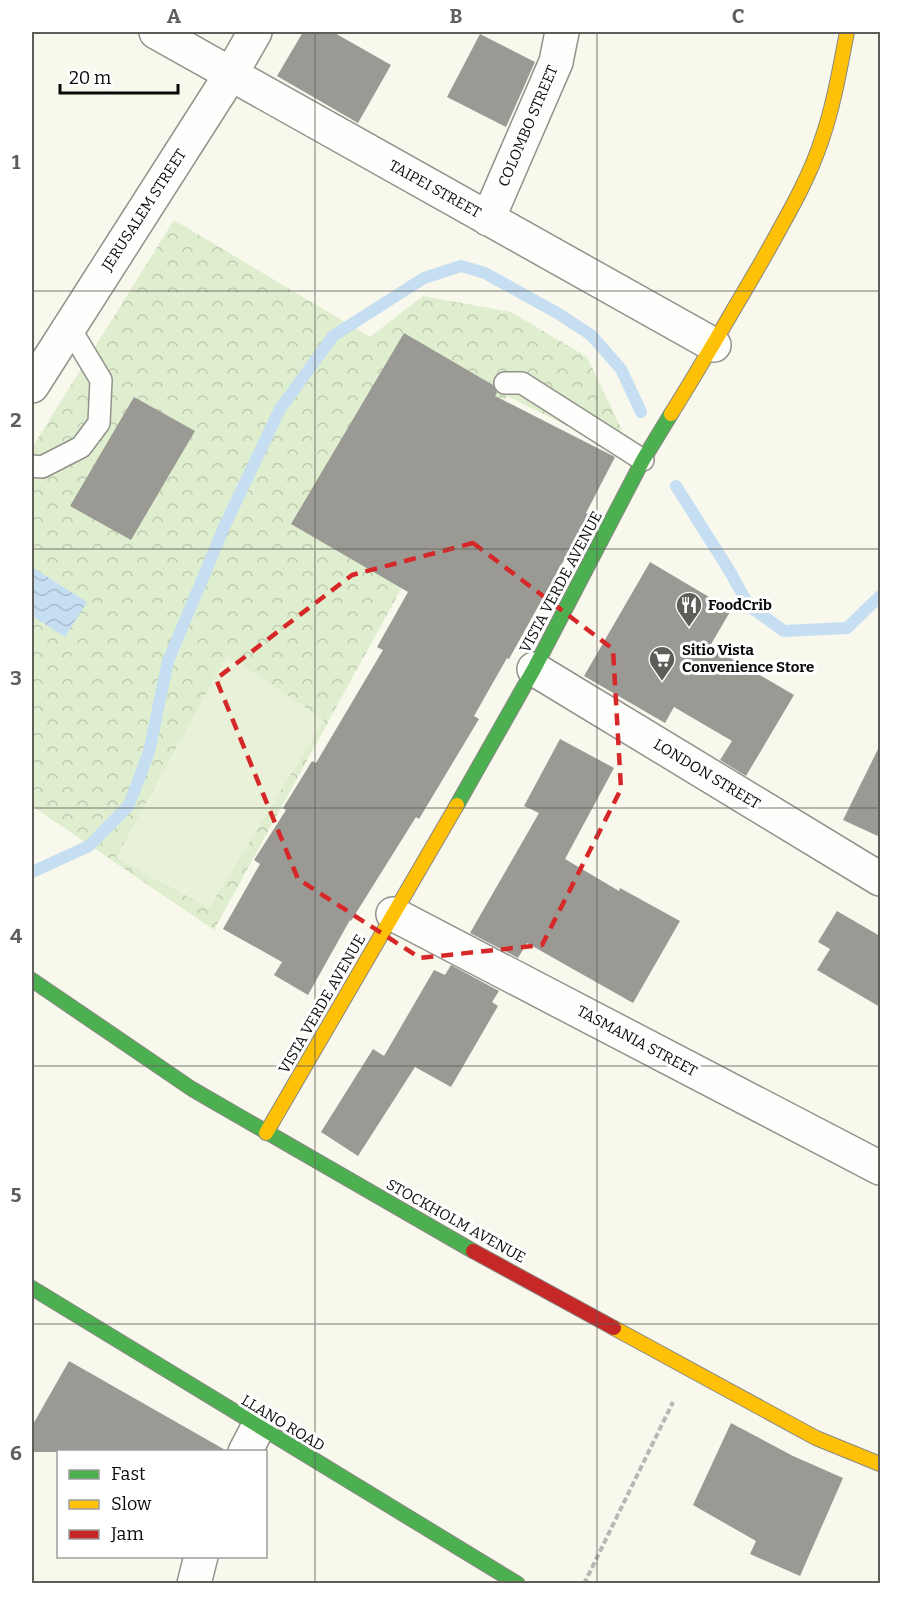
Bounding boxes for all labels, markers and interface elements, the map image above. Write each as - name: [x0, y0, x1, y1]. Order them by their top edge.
- text: A: [167, 4, 182, 28]
- text: B: [450, 4, 463, 28]
- text: C: [732, 4, 744, 28]
- scale bar: [60, 57, 178, 95]
- street label: COLOMBO STREET: [494, 63, 562, 189]
- text: 20 m: [69, 67, 111, 89]
- street label: JERUSALEM STREET: [97, 146, 190, 275]
- text: 1: [12, 150, 21, 174]
- street label: TAIPEI STREET: [386, 156, 485, 222]
- text: 2: [10, 408, 22, 432]
- street label: VISTA VERDE AVENUE: [516, 508, 606, 656]
- restaurant icon: FoodCrib: [674, 590, 704, 628]
- place label: FoodCrib: [708, 596, 772, 614]
- place label: Sitio Vista Convenience Store: [682, 641, 814, 676]
- supermarket icon: Sitio Vista Convenience Store: [647, 644, 677, 682]
- text: 3: [10, 666, 22, 690]
- street label: LONDON STREET: [650, 735, 764, 813]
- text: 4: [10, 924, 22, 948]
- street label: VISTA VERDE AVENUE: [275, 931, 369, 1077]
- street label: TASMANIA STREET: [574, 1002, 700, 1080]
- street label: STOCKHOLM AVENUE: [383, 1175, 529, 1267]
- text: 5: [11, 1183, 22, 1207]
- street label: LLANO ROAD: [238, 1391, 328, 1455]
- text: 6: [10, 1441, 22, 1465]
- legend: [57, 1450, 267, 1558]
- text: Fast: [111, 1463, 146, 1485]
- text: Slow: [111, 1493, 152, 1515]
- text: Jam: [110, 1523, 144, 1545]

